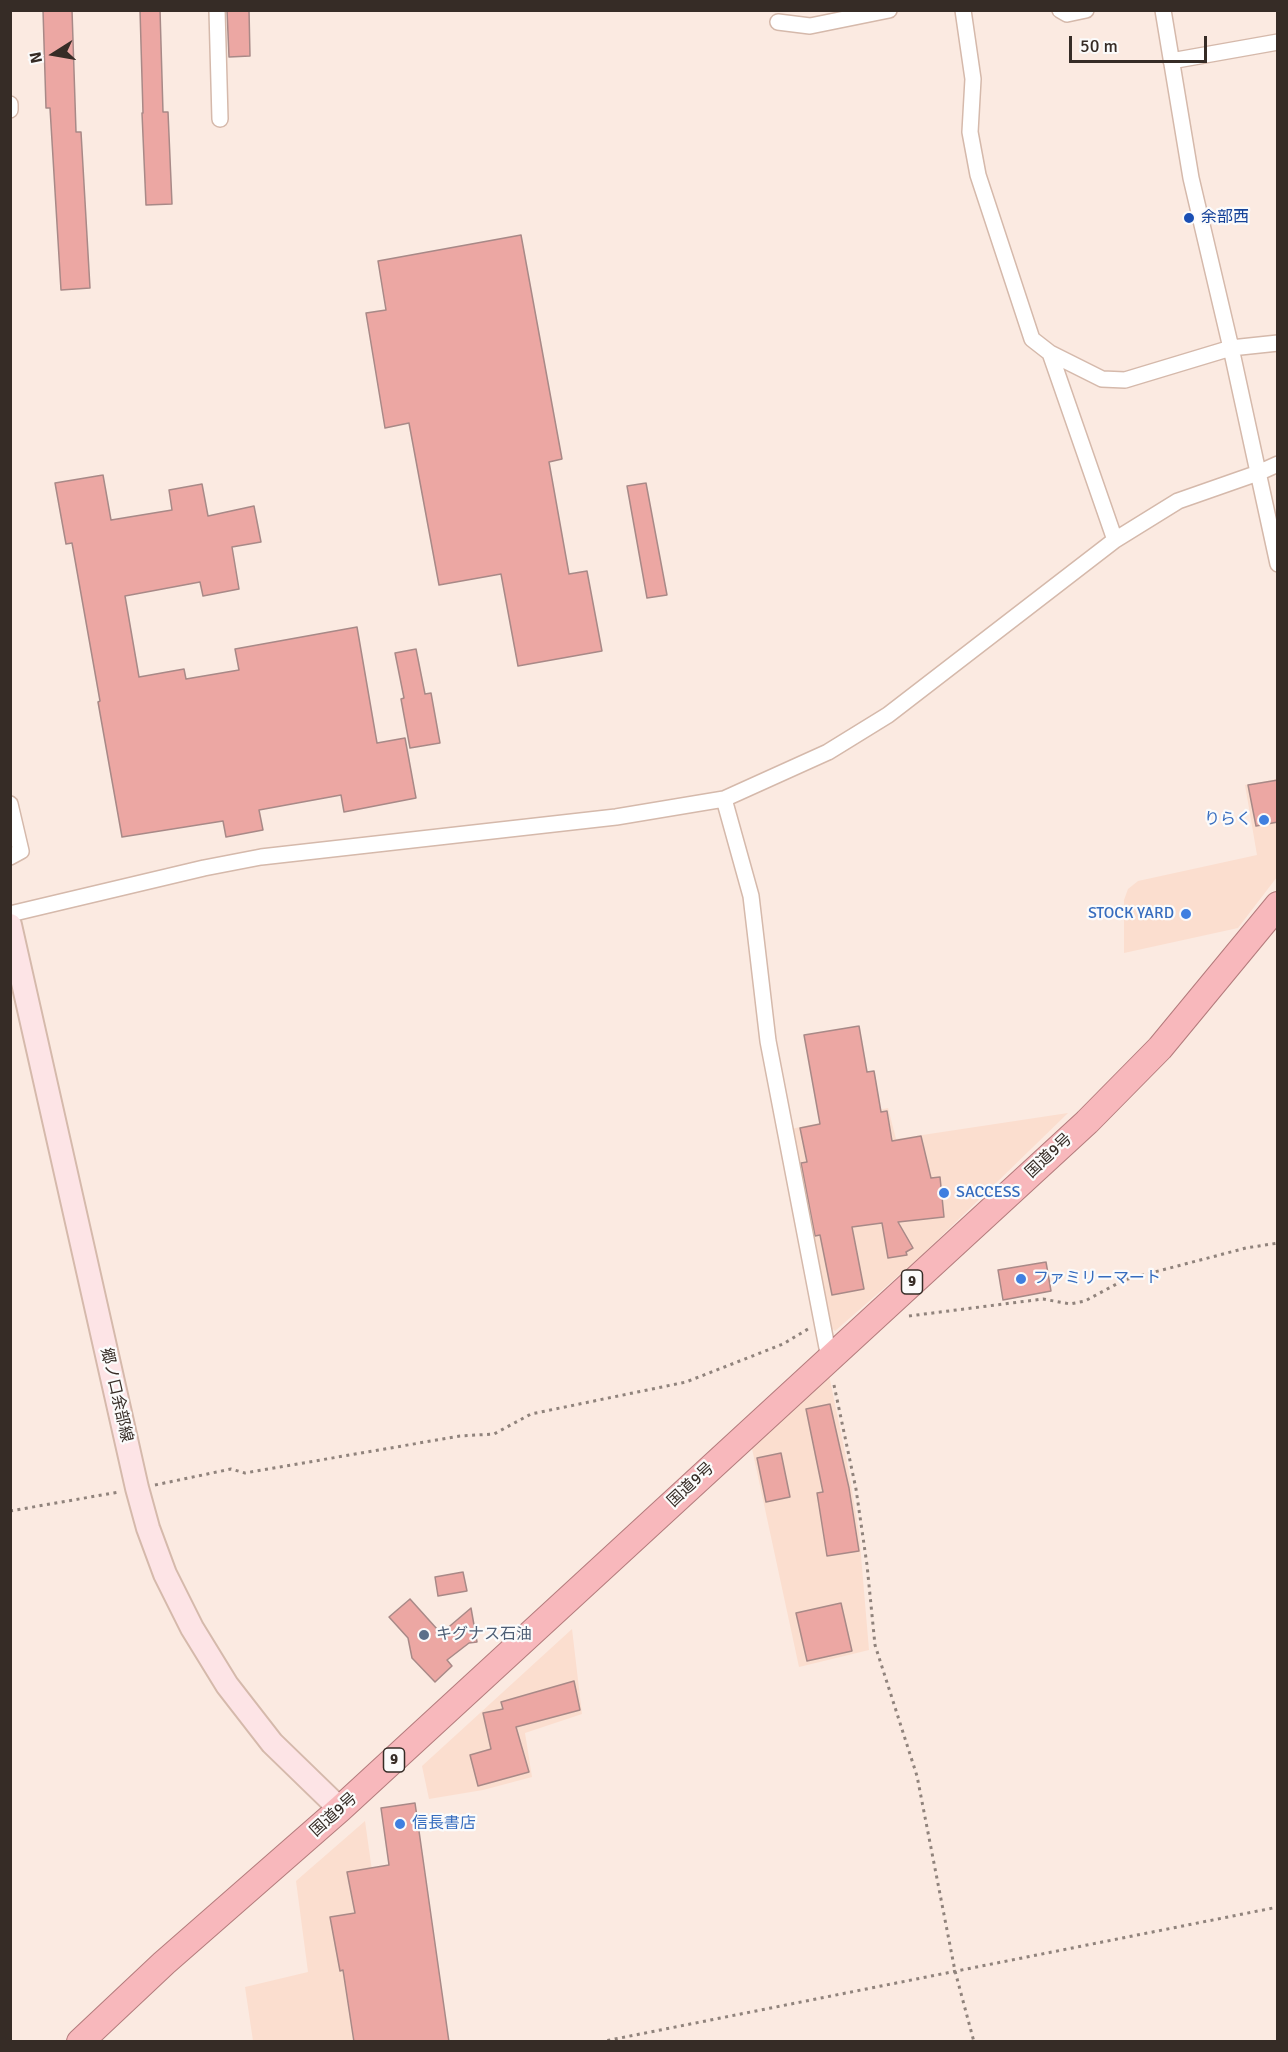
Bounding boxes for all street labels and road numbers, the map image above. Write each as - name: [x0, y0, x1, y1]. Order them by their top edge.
- street label: 国道9号: [1022, 1130, 1076, 1182]
- road number: 9: [902, 1270, 922, 1294]
- street label: 郷ノ口余部線: [96, 1346, 136, 1444]
- street label: 国道9号: [664, 1459, 718, 1511]
- road number: 9: [384, 1748, 404, 1772]
- street label: 国道9号: [307, 1789, 361, 1841]

